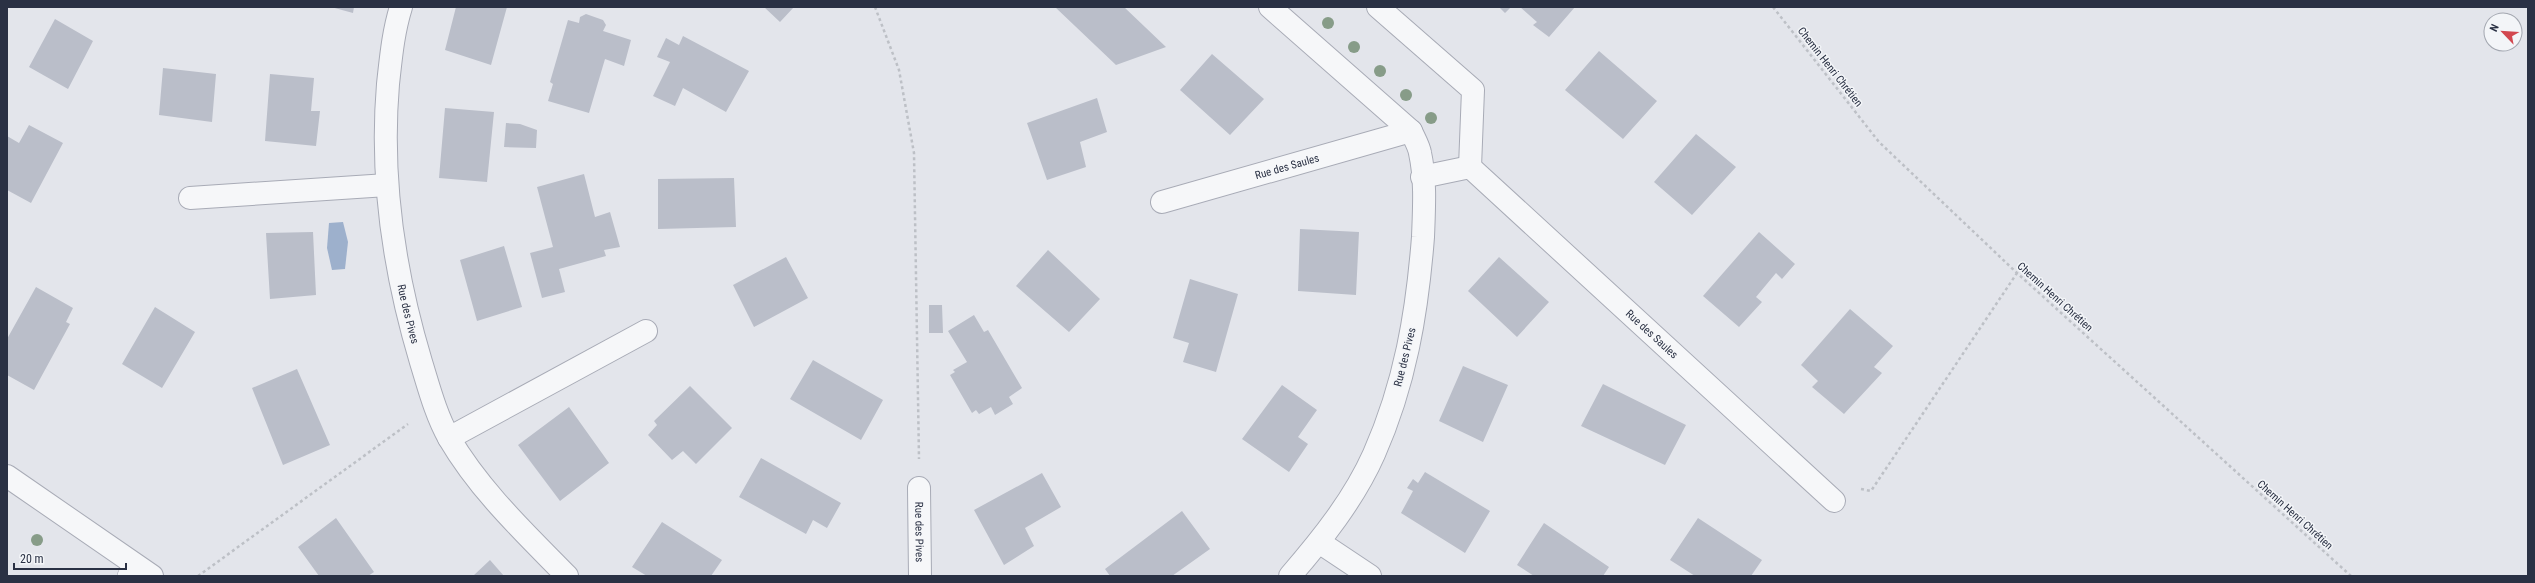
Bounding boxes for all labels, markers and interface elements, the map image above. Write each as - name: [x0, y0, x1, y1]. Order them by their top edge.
- north arrow: [2483, 12, 2523, 52]
- text: N: [2487, 22, 2502, 34]
- street label: Chemin Henri Chrétien: [1795, 25, 1865, 109]
- street label: Rue des Saules: [1253, 151, 1321, 182]
- street label: Chemin Henri Chrétien: [2014, 260, 2096, 334]
- street label: Rue des Pives: [395, 283, 422, 345]
- street label: Rue des Saules: [1623, 307, 1681, 361]
- street label: Rue des Pives: [1391, 326, 1419, 388]
- street label: Chemin Henri Chrétien: [2254, 478, 2336, 552]
- street label: Rue des Pives: [913, 502, 926, 562]
- scale bar: [14, 545, 126, 571]
- text: 20 m: [20, 552, 44, 566]

